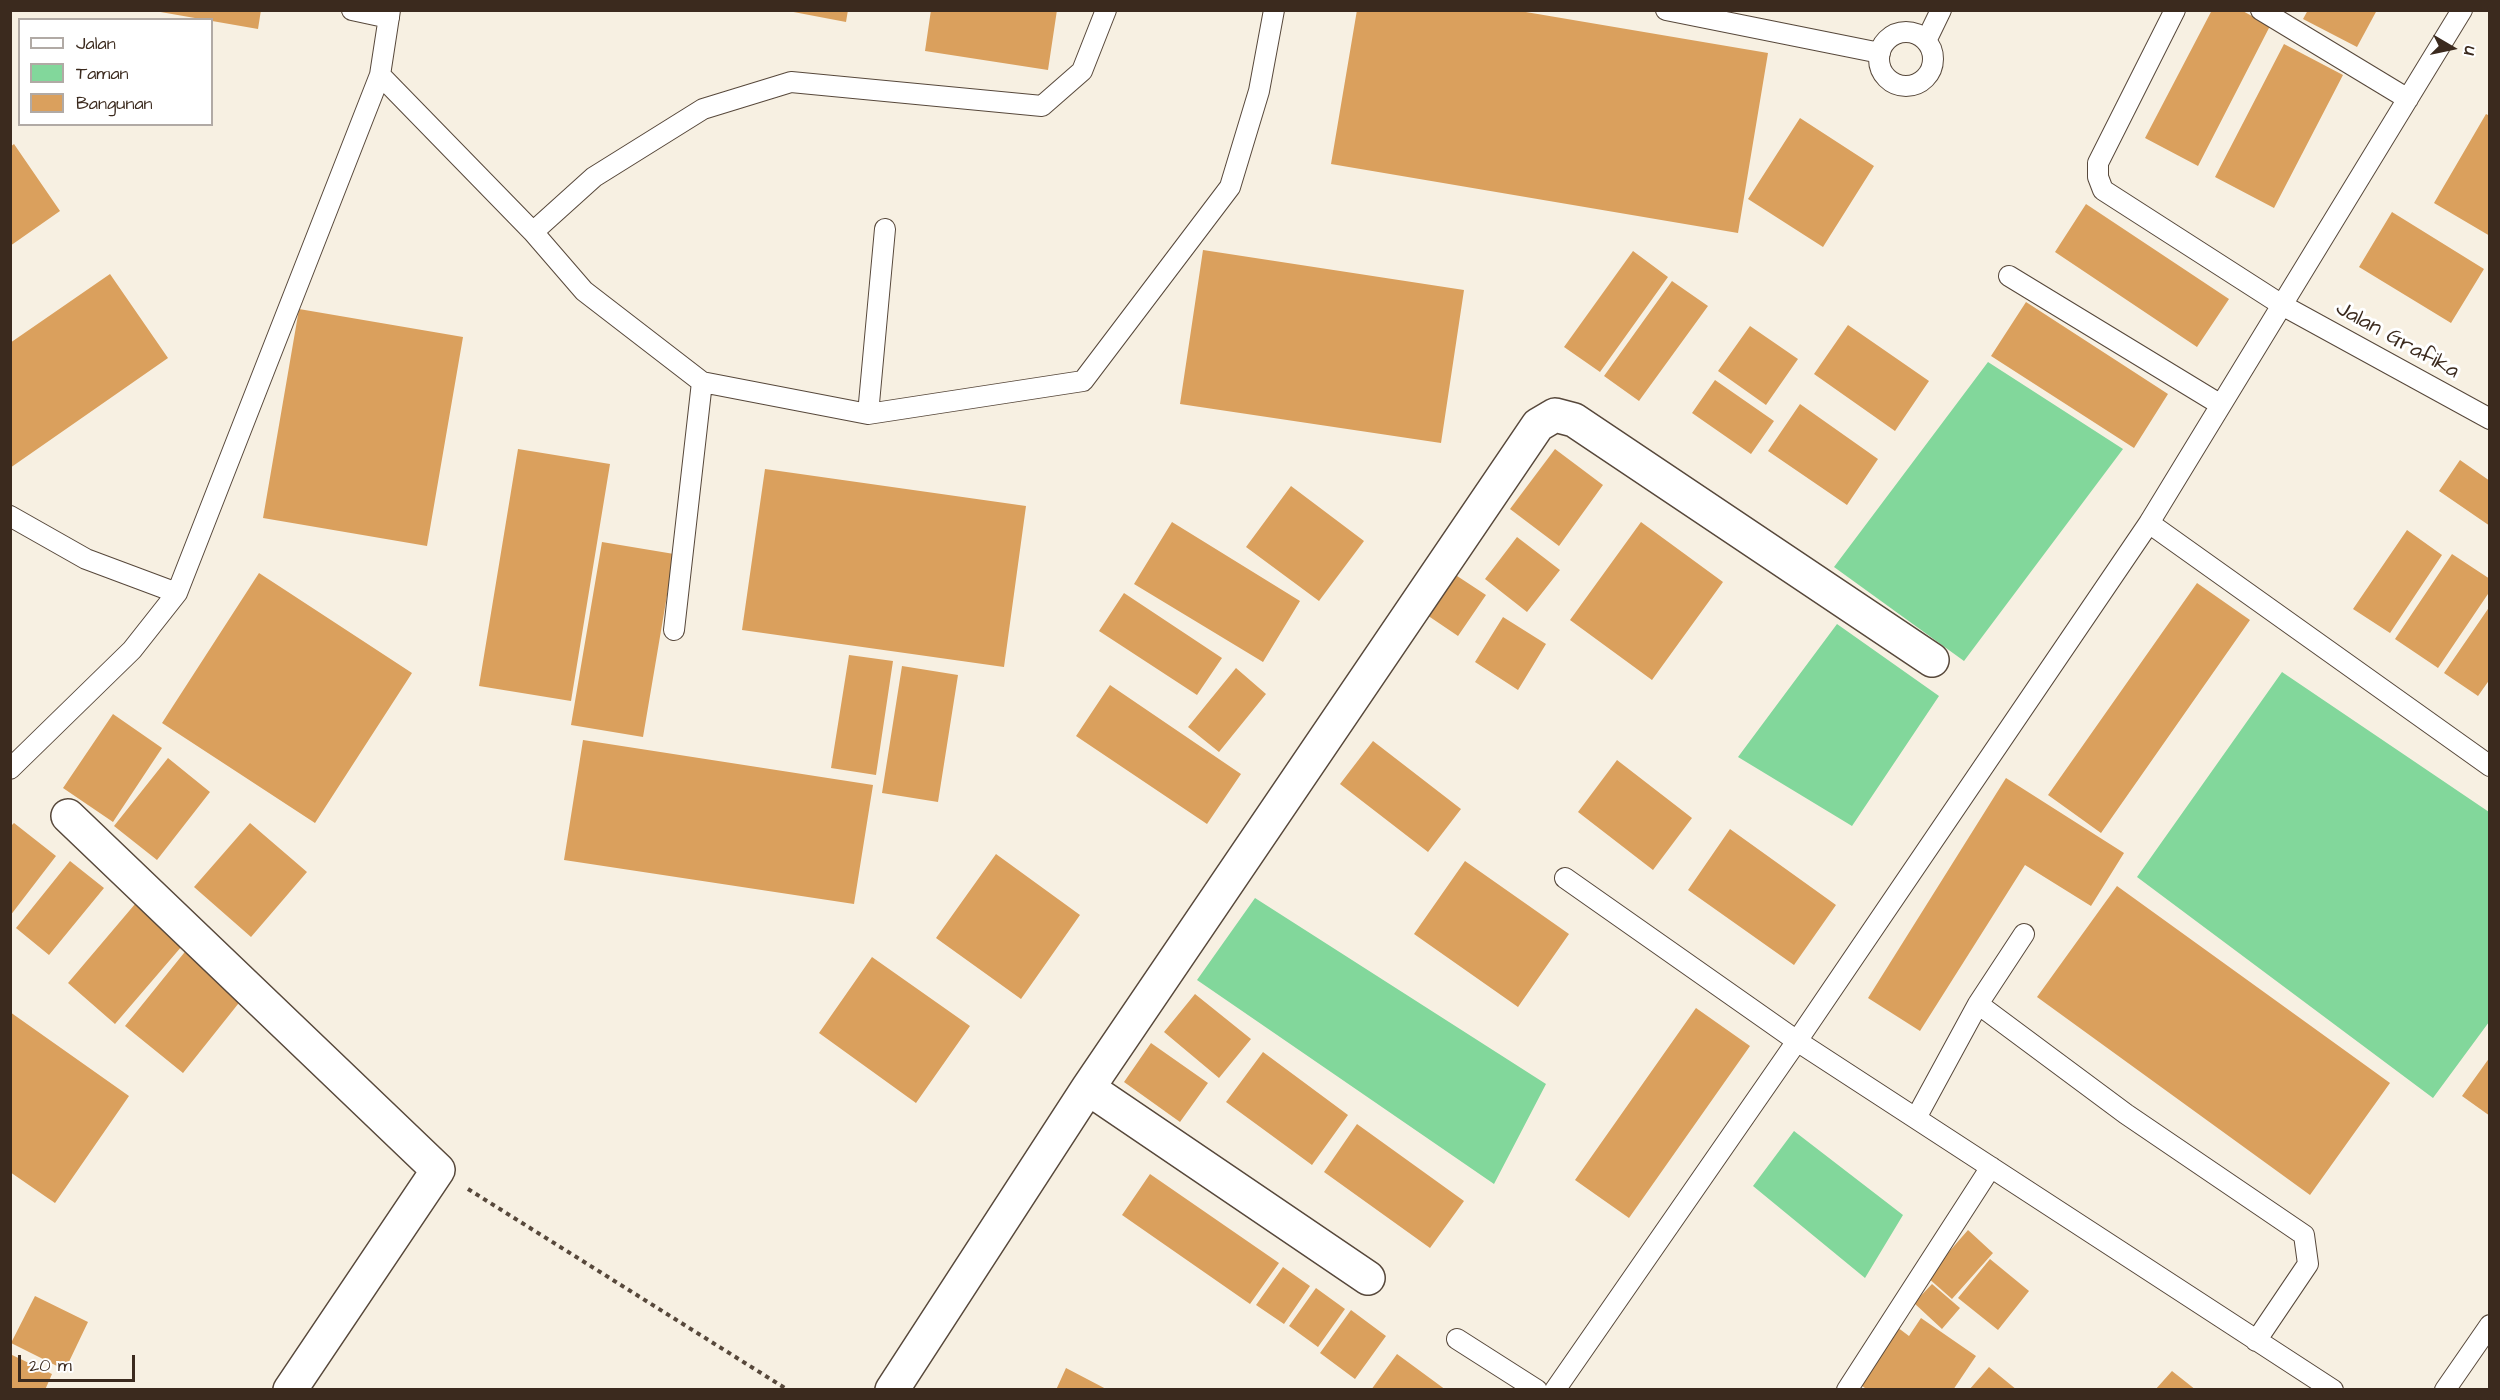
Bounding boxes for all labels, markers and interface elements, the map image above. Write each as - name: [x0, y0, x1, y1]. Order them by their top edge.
- legend: [18, 18, 213, 126]
- north arrow: [2422, 18, 2482, 78]
- text: Jalan: [76, 31, 116, 56]
- text: U: [2458, 45, 2481, 57]
- text: Taman: [76, 61, 129, 86]
- text: Bangunan: [76, 91, 153, 116]
- street label: Jalan Grafika: [2331, 296, 2463, 386]
- scale bar: [21, 1343, 138, 1381]
- text: 20 m: [29, 1353, 72, 1378]

